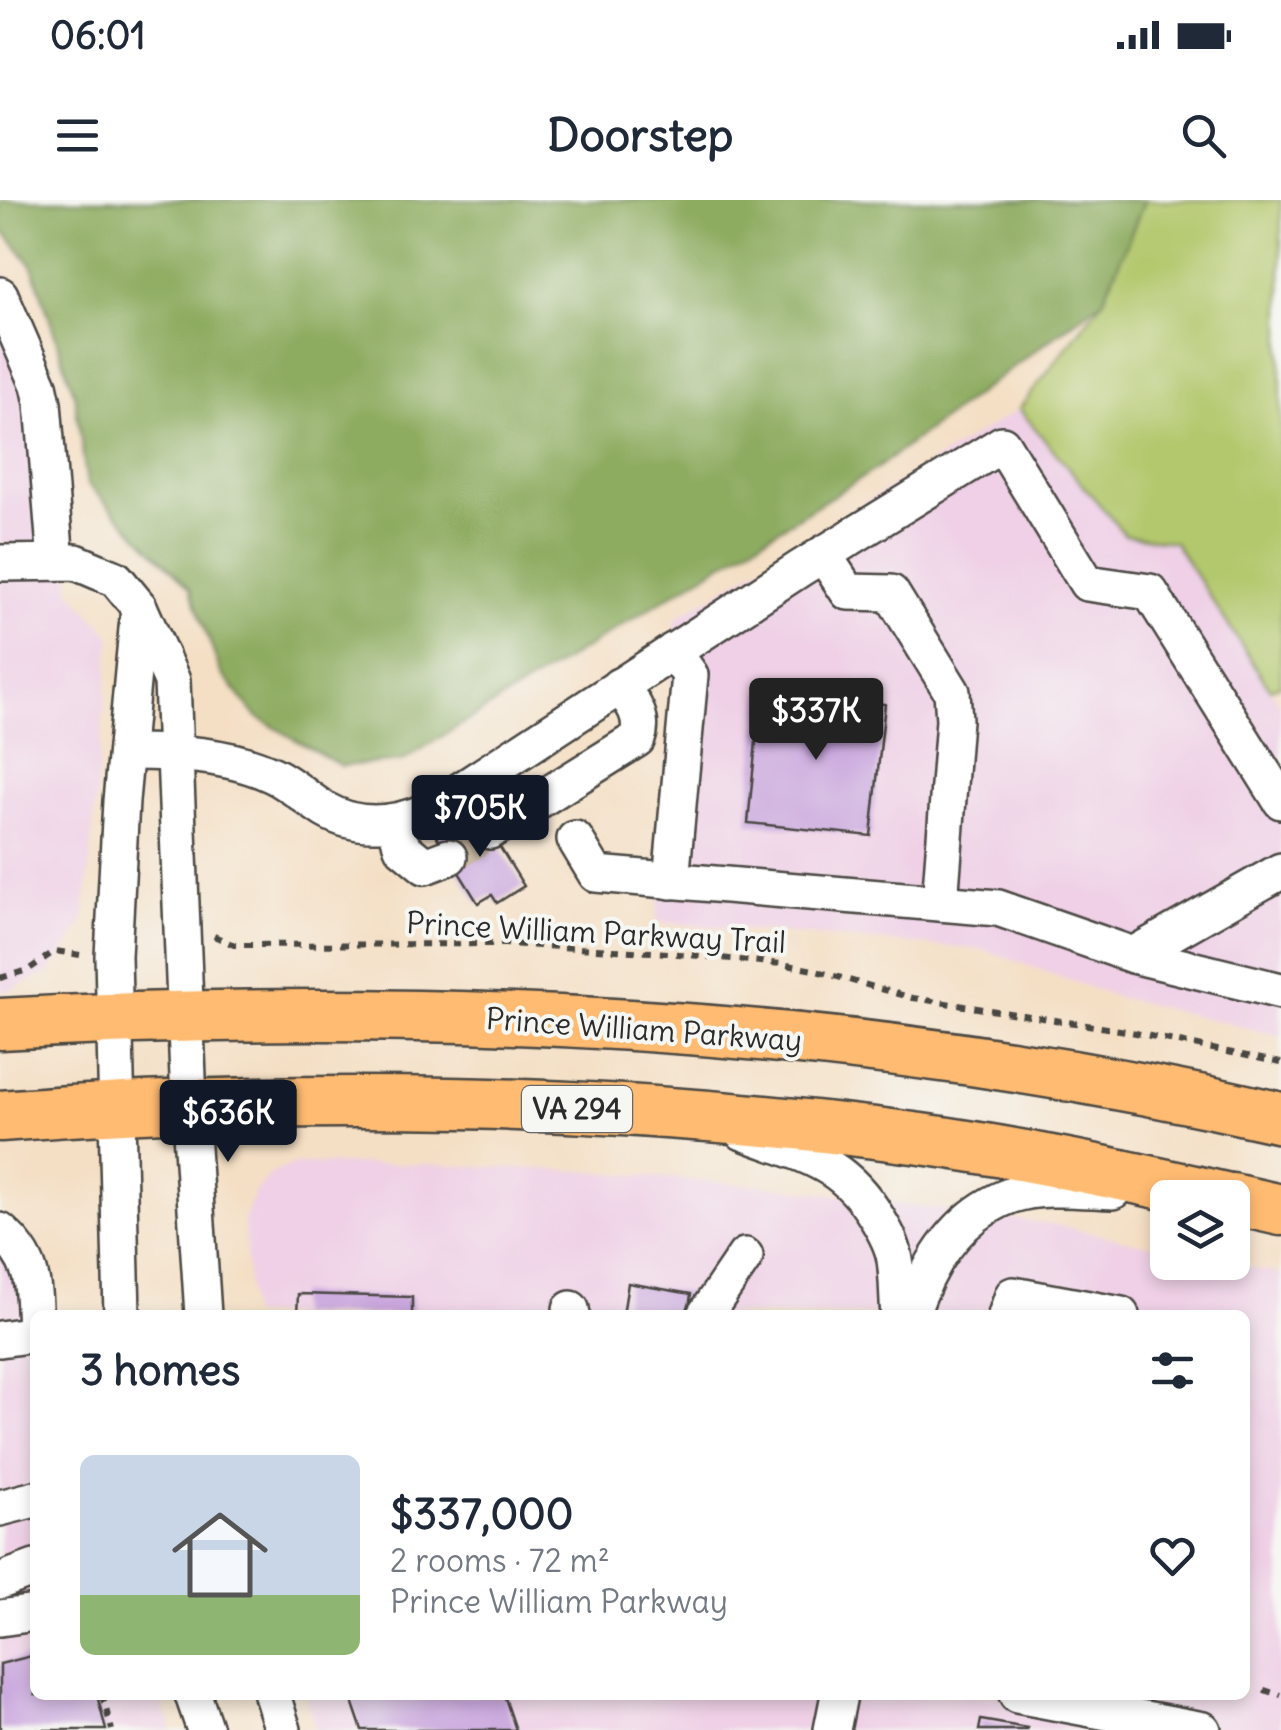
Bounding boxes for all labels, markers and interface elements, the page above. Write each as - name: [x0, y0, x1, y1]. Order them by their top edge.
- text: 06:01: [50, 12, 146, 59]
- text: Doorstep: [548, 107, 733, 163]
- icon: menu: [50, 108, 105, 163]
- icon: search: [1176, 108, 1231, 163]
- pin: $337K: [746, 678, 886, 763]
- text: $337K: [771, 690, 861, 731]
- pin: $705K: [410, 775, 550, 860]
- text: $705K: [434, 787, 526, 828]
- street label: Prince William Parkway Trail: [405, 903, 787, 961]
- street label: Prince William Parkway: [485, 999, 803, 1059]
- pin: $636K: [158, 1080, 298, 1165]
- road number: VA 294: [522, 1086, 632, 1132]
- text: $636K: [182, 1092, 274, 1133]
- map controls: [1150, 1180, 1250, 1280]
- button: layers: [1150, 1180, 1250, 1280]
- icon: filters: [1145, 1343, 1200, 1398]
- text: 3 homes: [80, 1344, 240, 1396]
- text: $337,000: [390, 1488, 573, 1540]
- icon: home: [160, 1495, 280, 1615]
- icon: heart: [1145, 1528, 1200, 1583]
- text: 2 rooms · 72 m²: [390, 1540, 610, 1581]
- text: Prince William Parkway: [390, 1581, 728, 1622]

